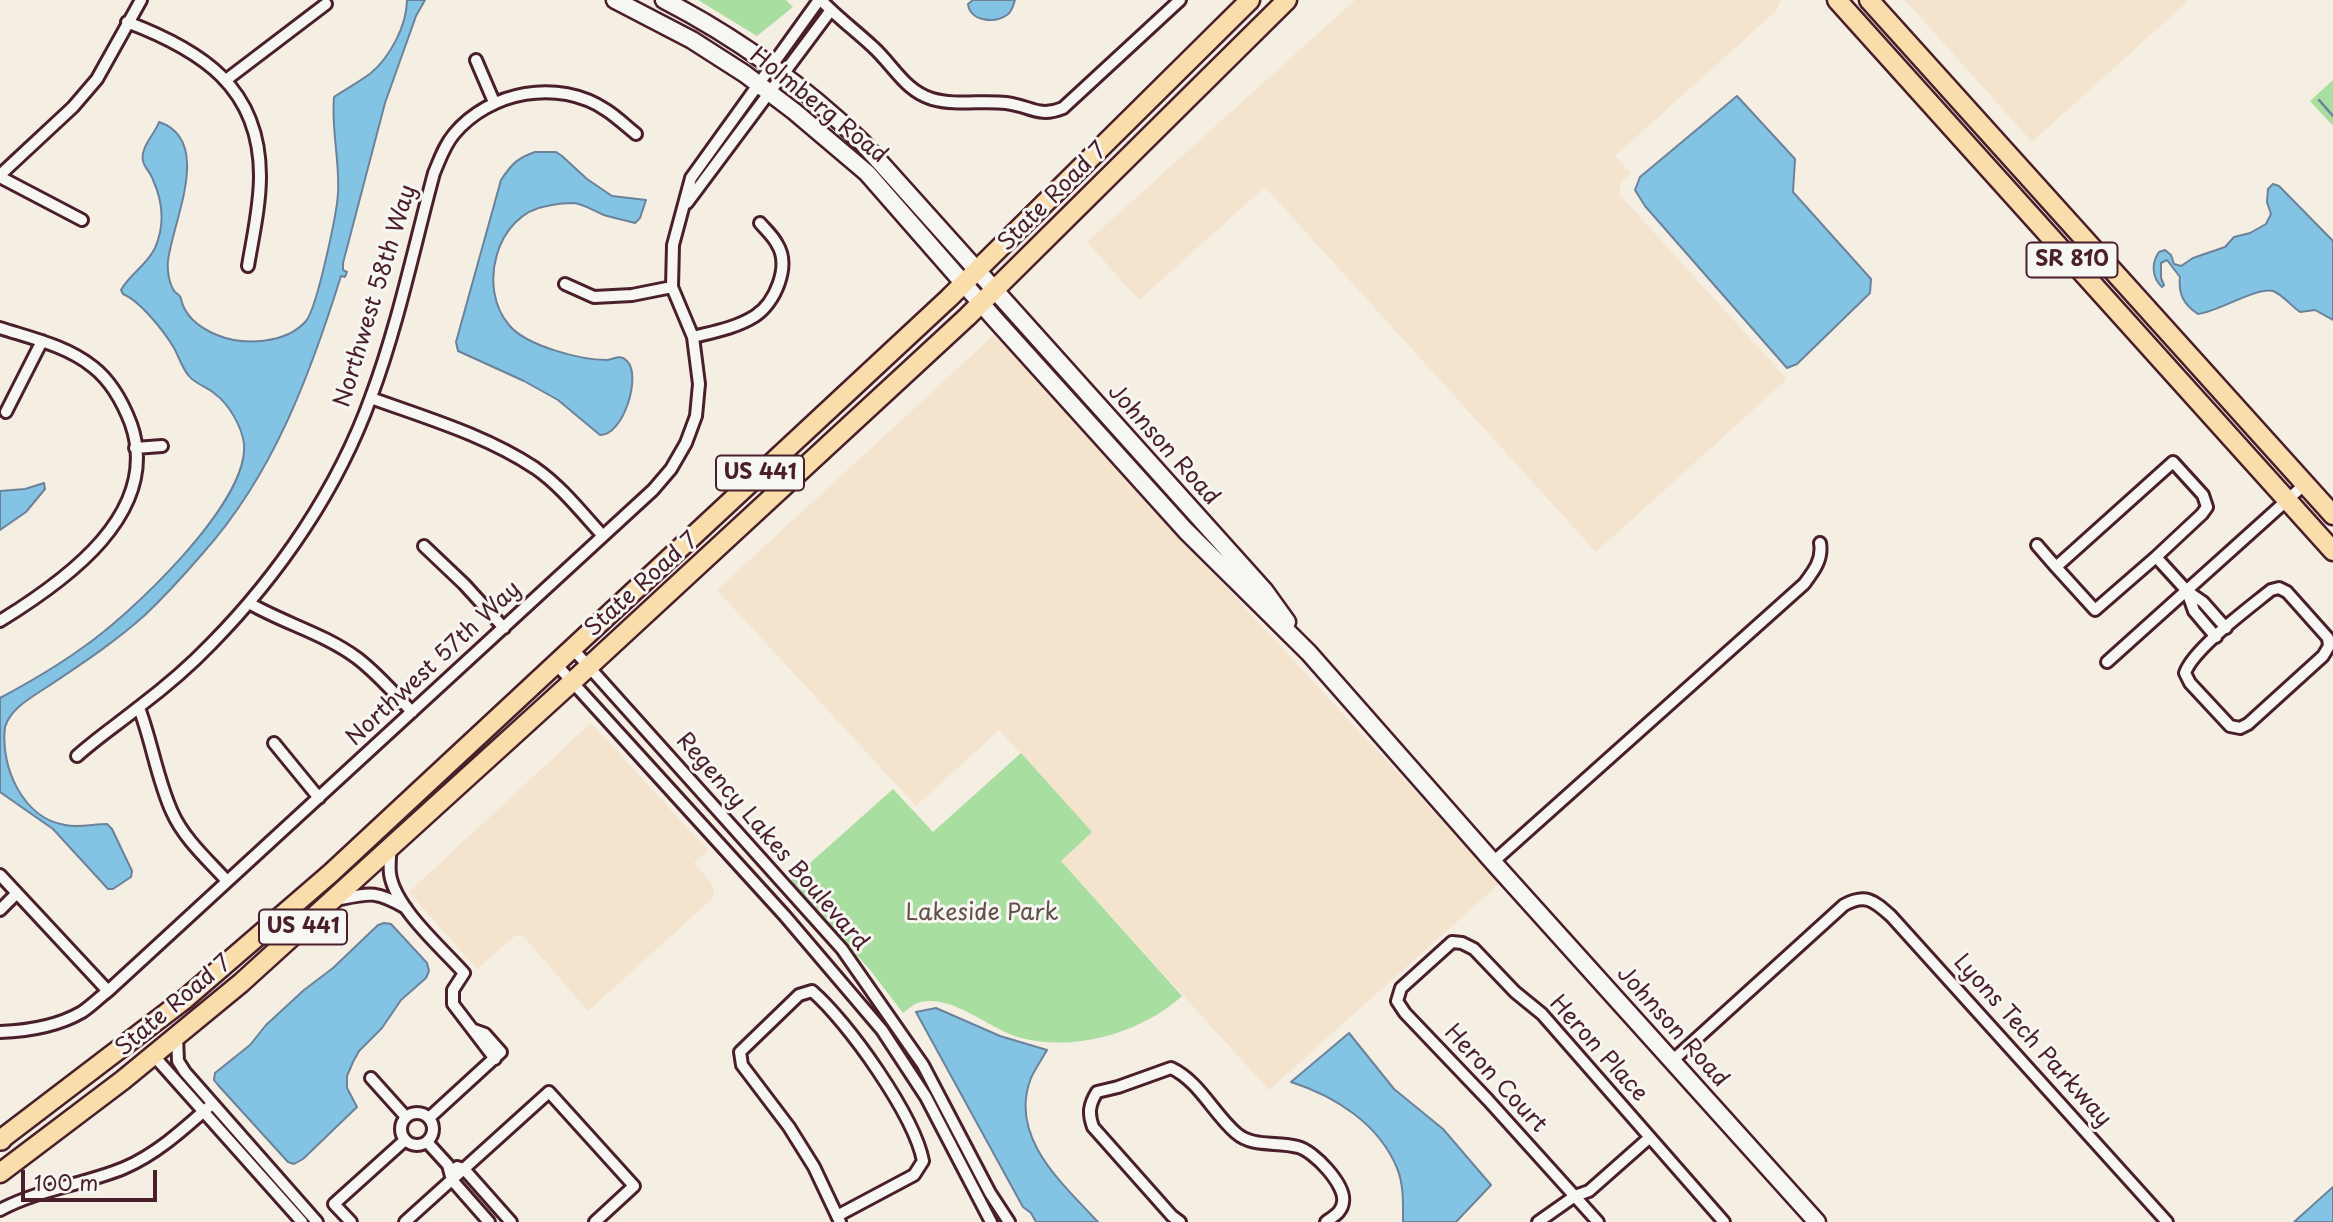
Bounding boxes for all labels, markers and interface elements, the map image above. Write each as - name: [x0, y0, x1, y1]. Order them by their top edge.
- street label: Holmberg Road: [744, 42, 892, 170]
- street label: State Road 7: [993, 137, 1113, 257]
- street label: Northwest 58th Way: [329, 181, 423, 411]
- road number: SR 810: [2026, 243, 2118, 278]
- street label: Johnson Road: [1101, 379, 1225, 511]
- road number: US 441: [716, 456, 804, 490]
- street label: State Road 7: [580, 527, 704, 643]
- street label: Northwest 57th Way: [341, 576, 527, 752]
- street label: Regency Lakes Boulevard: [670, 728, 874, 956]
- park label: Lakeside Park: [906, 900, 1058, 928]
- road number: US 441: [259, 909, 347, 944]
- street label: State Road 7: [110, 949, 238, 1063]
- street label: Lyons Tech Parkway: [1947, 949, 2117, 1133]
- street label: Johnson Road: [1610, 961, 1734, 1093]
- street label: Heron Place: [1543, 990, 1653, 1108]
- street label: Heron Court: [1438, 1019, 1552, 1139]
- scale bar: [24, 1156, 161, 1200]
- text: 100 m: [34, 1166, 98, 1198]

